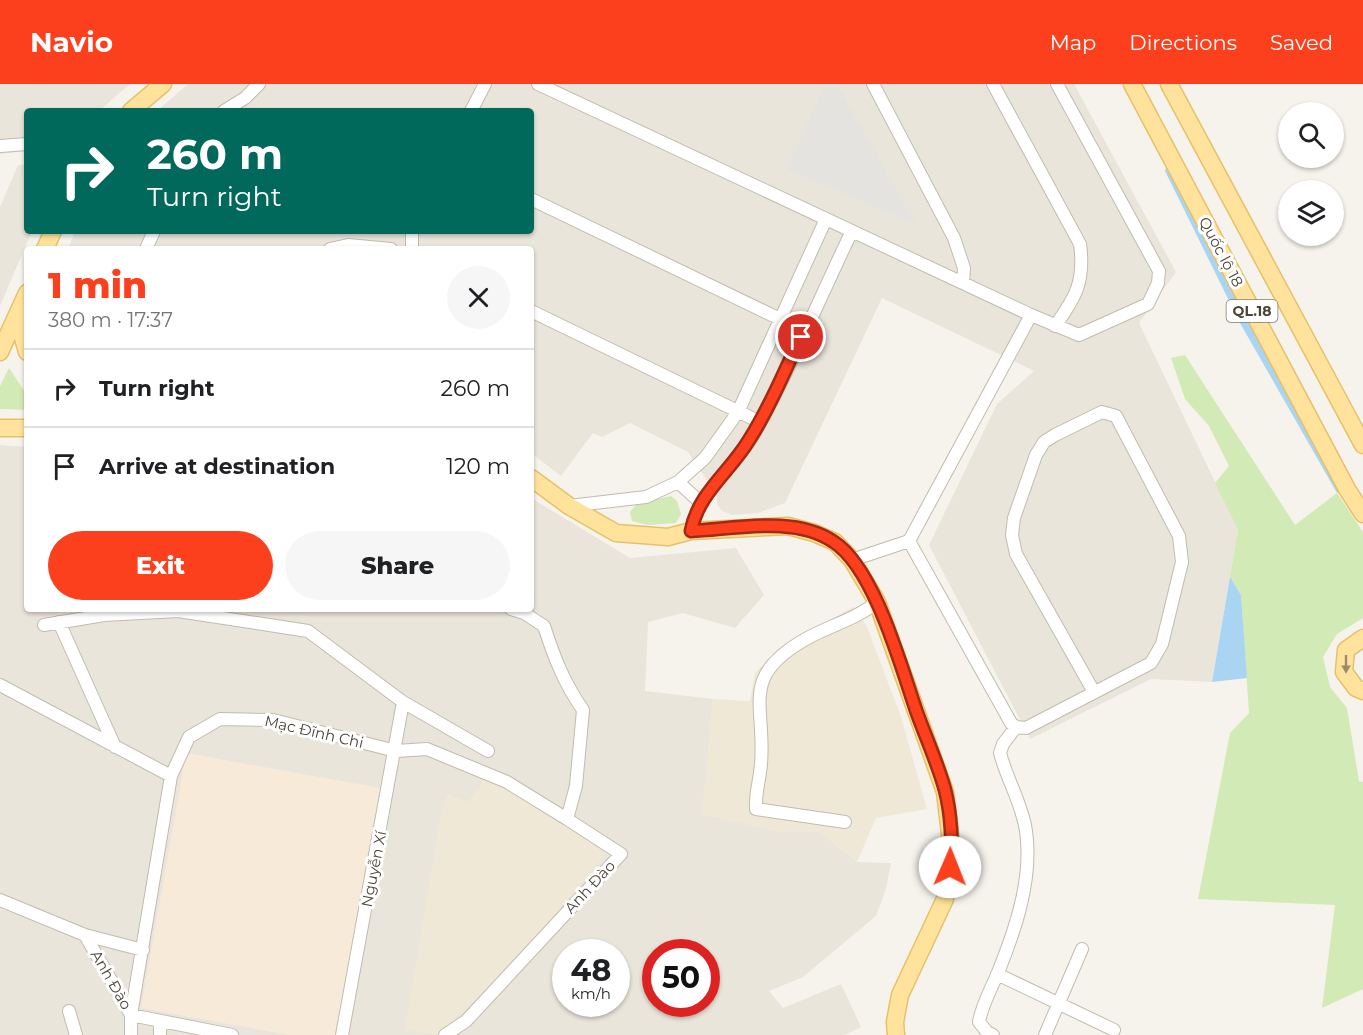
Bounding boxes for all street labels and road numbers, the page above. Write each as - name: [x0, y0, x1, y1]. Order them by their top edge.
- street label: Quốc lộ 18: [1195, 213, 1248, 290]
- road number: QL.18: [1226, 300, 1278, 322]
- street label: Mạc Đĩnh Chi: [263, 711, 365, 752]
- street label: Nguyễn Xí: [357, 828, 390, 909]
- street label: Anh Đào: [560, 856, 619, 917]
- street label: Anh Đào: [87, 947, 136, 1013]

